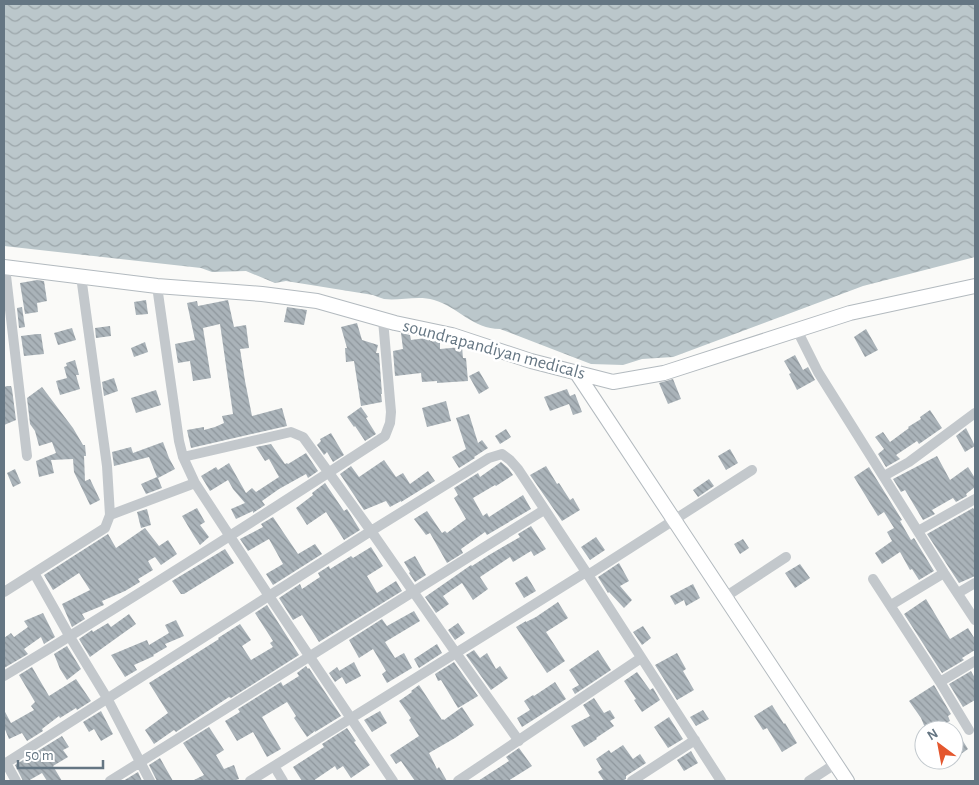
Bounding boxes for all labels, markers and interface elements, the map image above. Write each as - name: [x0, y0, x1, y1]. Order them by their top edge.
- street label: soundrapandiyan medicals: [401, 317, 587, 383]
- north arrow: [914, 720, 964, 770]
- text: N: [925, 726, 940, 743]
- scale bar: [18, 738, 102, 770]
- text: 50 m: [25, 748, 54, 763]

